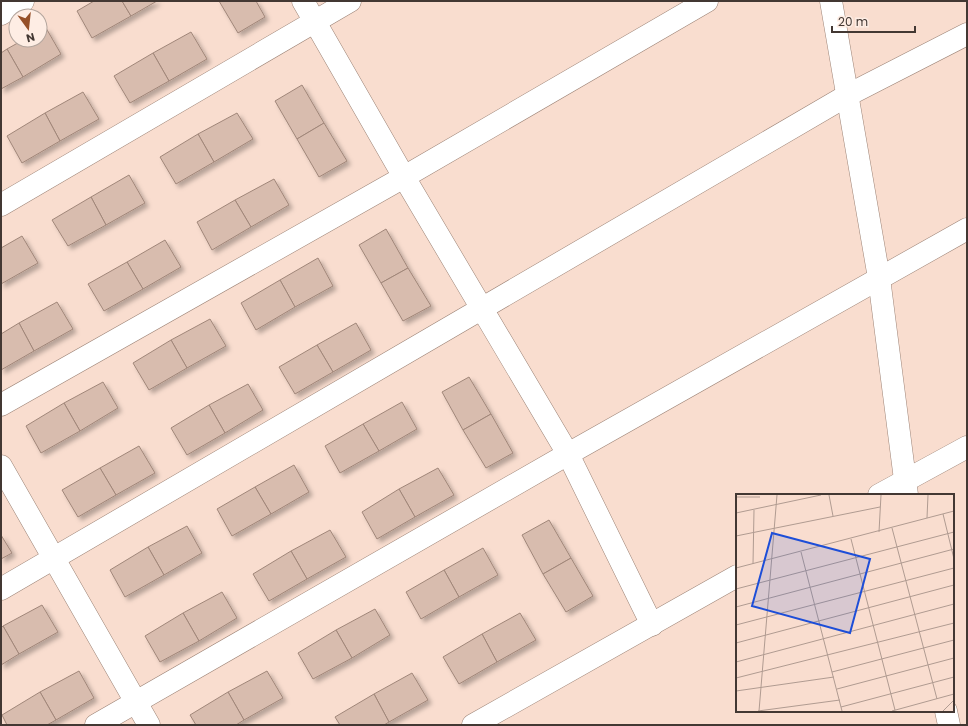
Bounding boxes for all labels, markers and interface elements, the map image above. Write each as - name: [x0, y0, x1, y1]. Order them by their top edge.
- north arrow: [8, 8, 48, 48]
- scale bar: [832, 8, 915, 34]
- text: 20 m: [838, 13, 868, 30]
- text: N: [25, 29, 37, 46]
- inset map: [736, 494, 954, 712]

